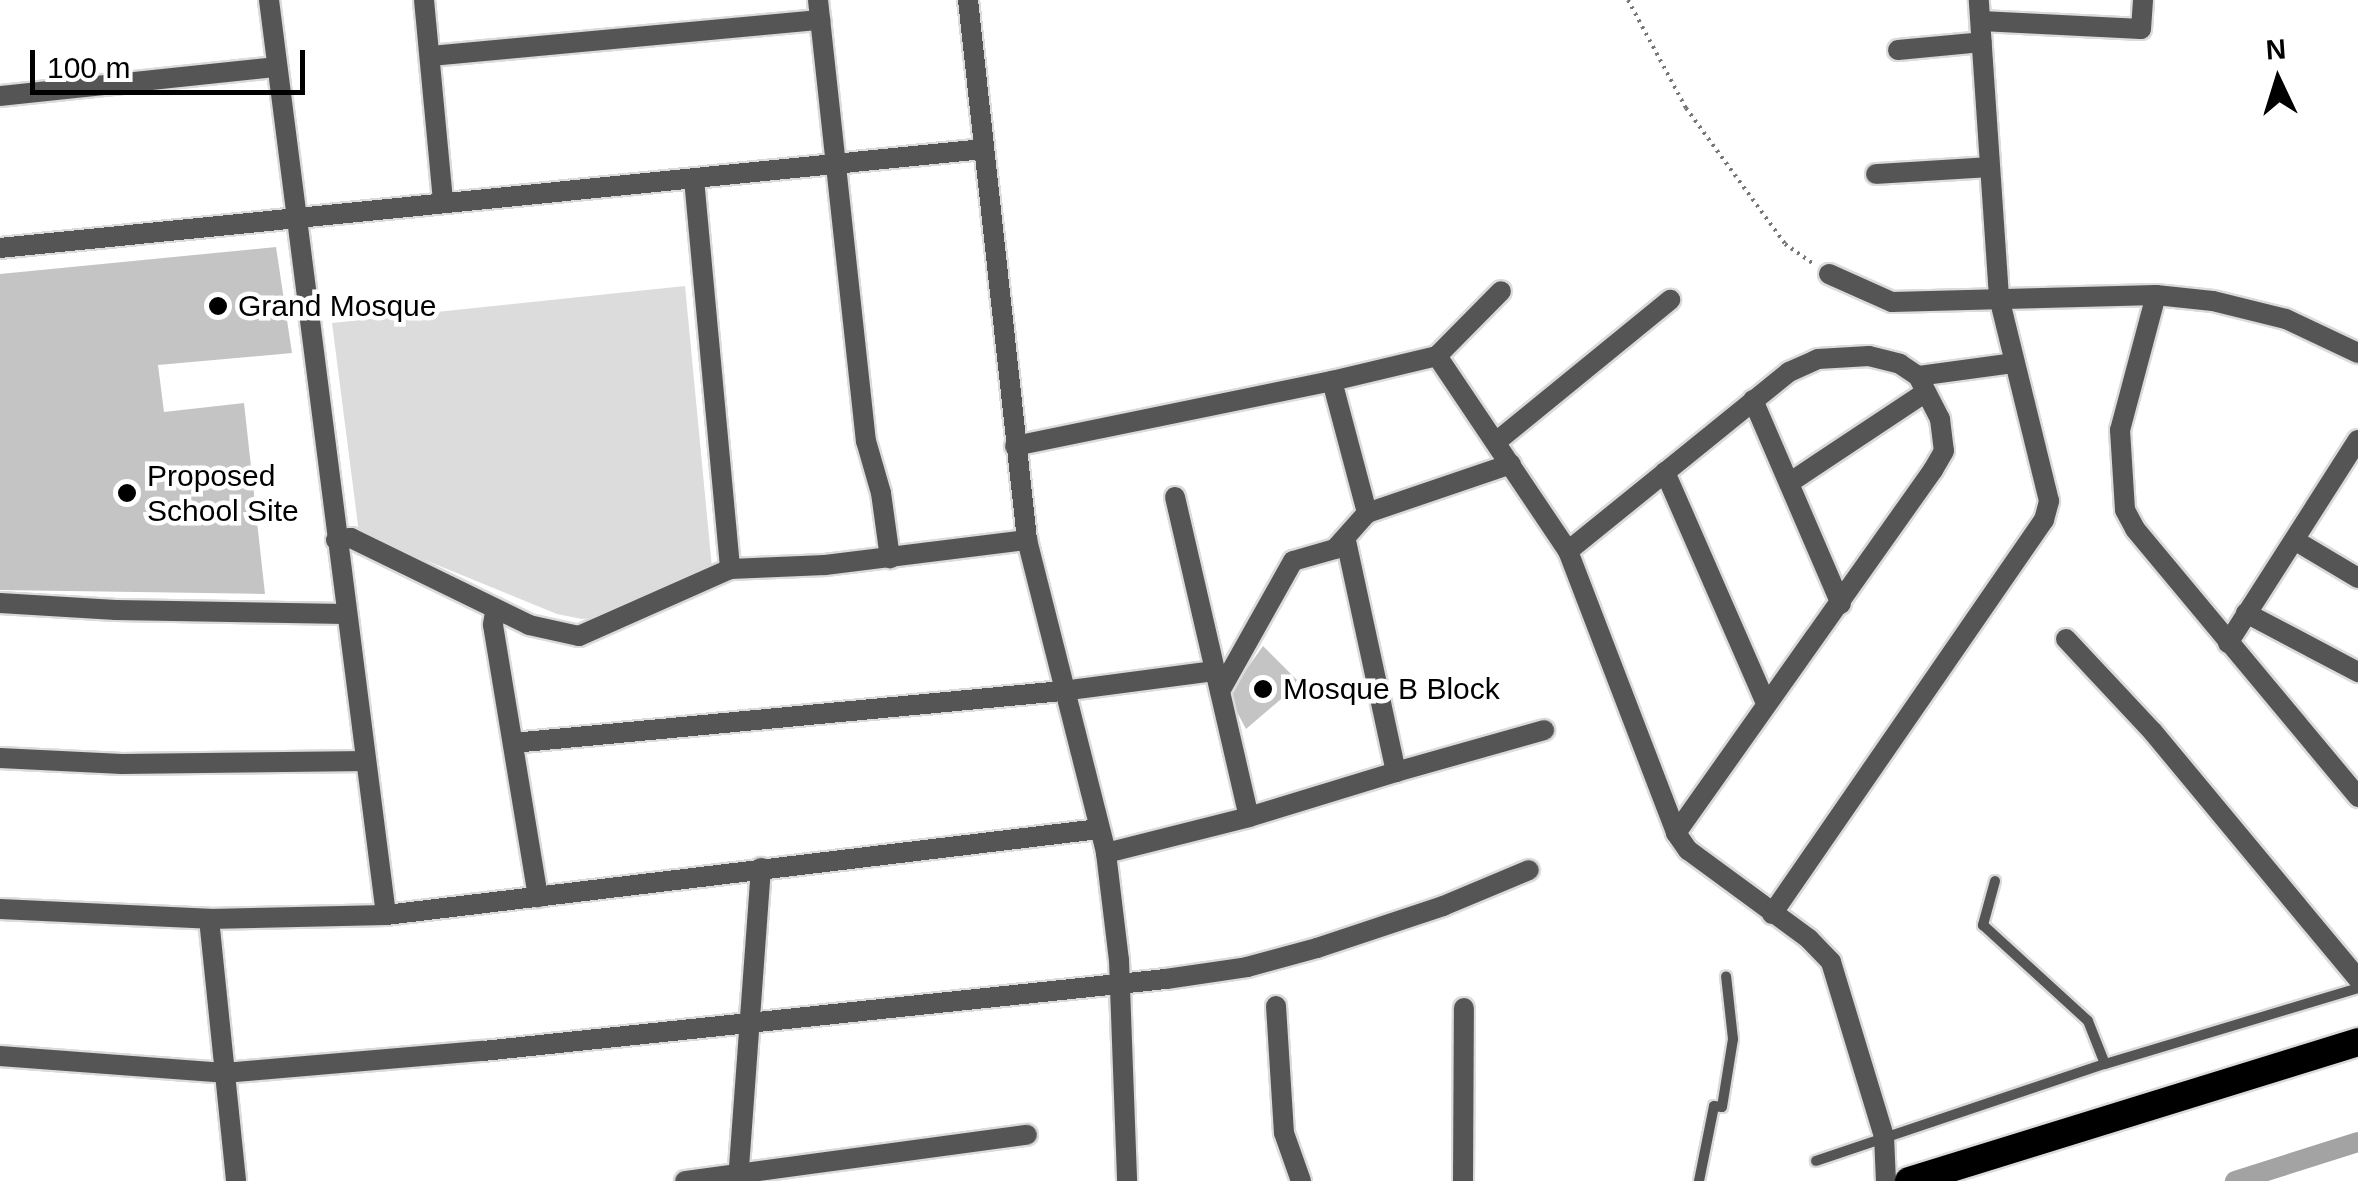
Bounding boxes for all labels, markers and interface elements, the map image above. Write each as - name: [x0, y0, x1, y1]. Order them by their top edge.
- scale bar: [35, 30, 310, 92]
- north arrow: [2228, 30, 2328, 130]
- text: N: [2265, 33, 2287, 66]
- text: 100 m: [47, 51, 130, 84]
- place label: Grand Mosque: [238, 288, 436, 324]
- marker: Grand Mosque: [207, 295, 229, 317]
- place label: Proposed School Site: [147, 458, 299, 528]
- marker: Proposed School Site: [116, 482, 138, 504]
- place label: Mosque B Block: [1283, 671, 1500, 707]
- marker: Mosque B Block: [1252, 678, 1274, 700]

